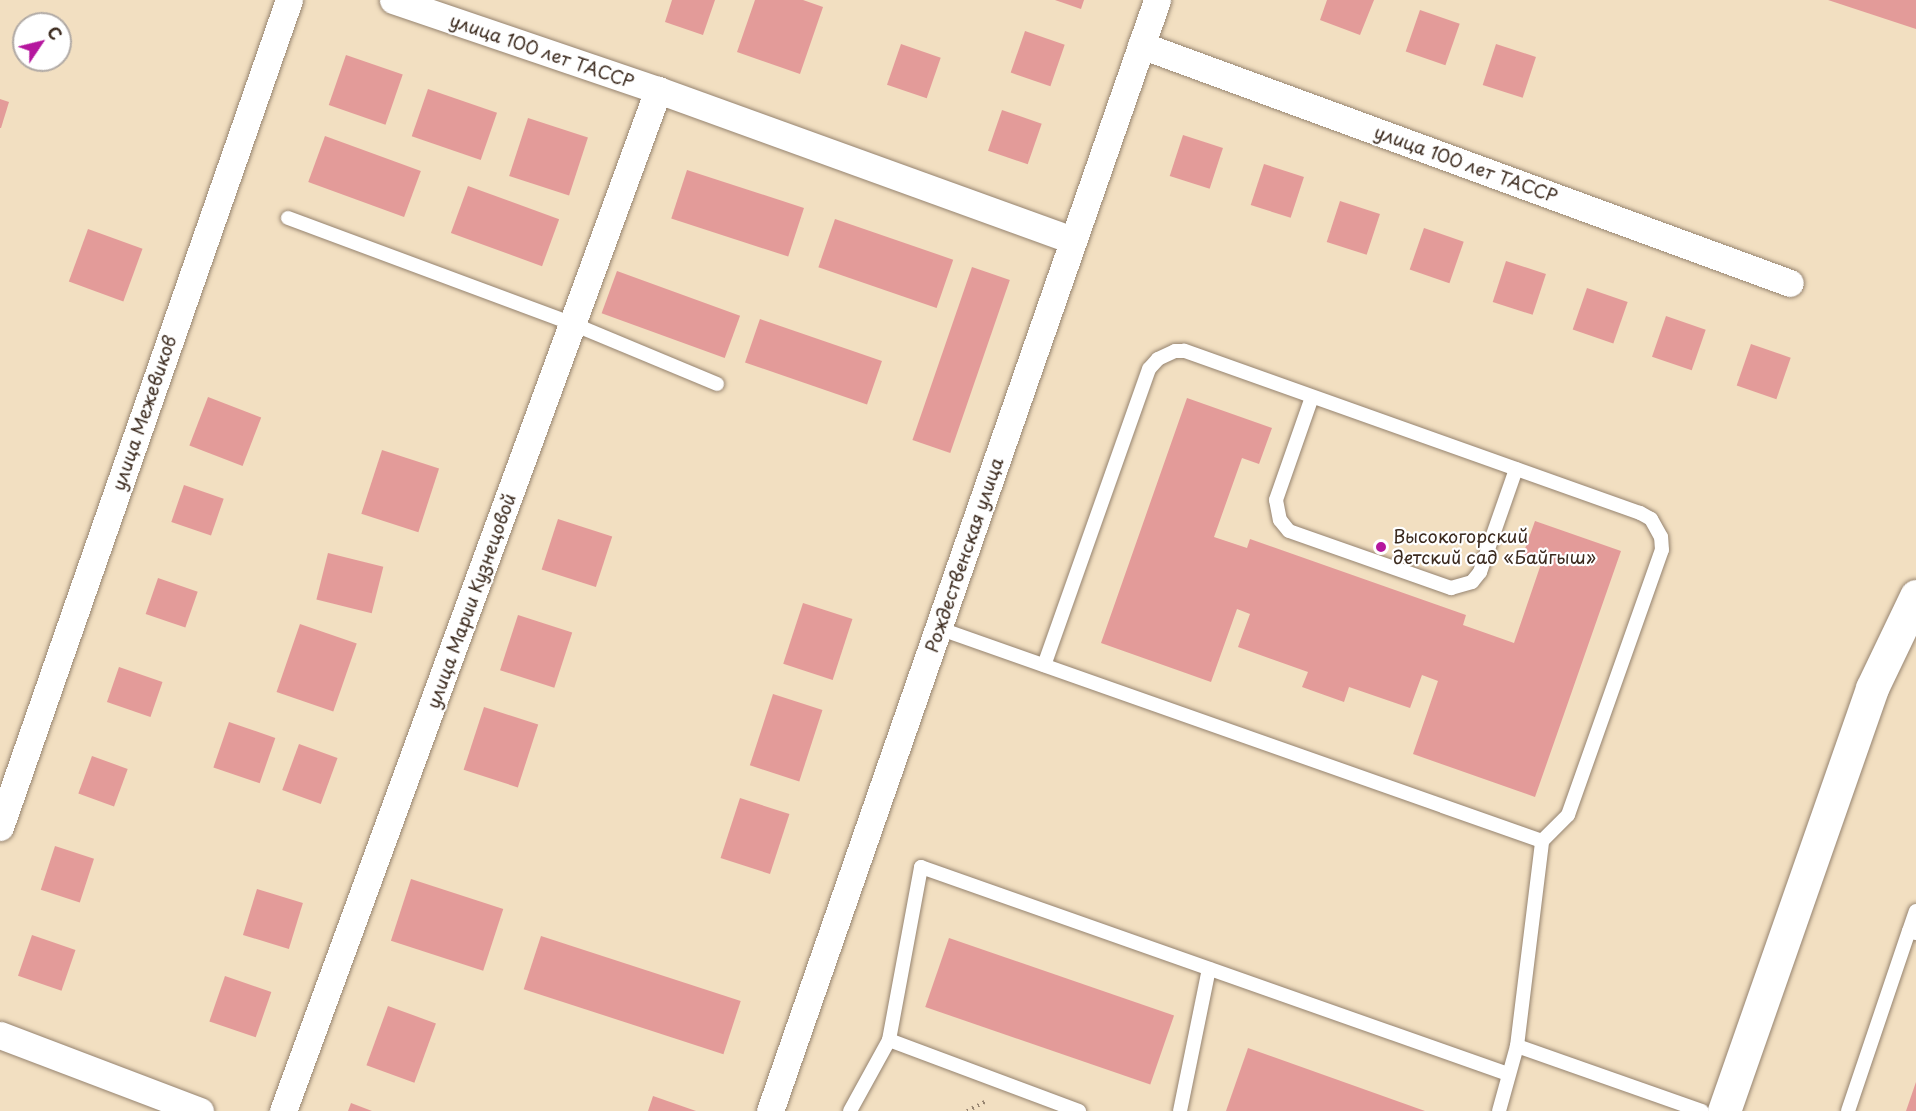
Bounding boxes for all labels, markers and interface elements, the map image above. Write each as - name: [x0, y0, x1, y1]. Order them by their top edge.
- street label: улица 100 лет ТАССР: [446, 9, 638, 93]
- north arrow: [12, 12, 72, 72]
- text: С: [42, 21, 68, 45]
- street label: улица 100 лет ТАССР: [1371, 120, 1561, 208]
- street label: улица Межевиков: [107, 332, 181, 494]
- street label: Рождественская улица: [920, 454, 1008, 656]
- street label: улица Марии Кузнецовой: [422, 490, 520, 712]
- place label: Высокогорский детский сад «Байгыш»: [1393, 526, 1597, 568]
- marker: Высокогорский детский сад «Байгыш»: [1374, 540, 1388, 554]

